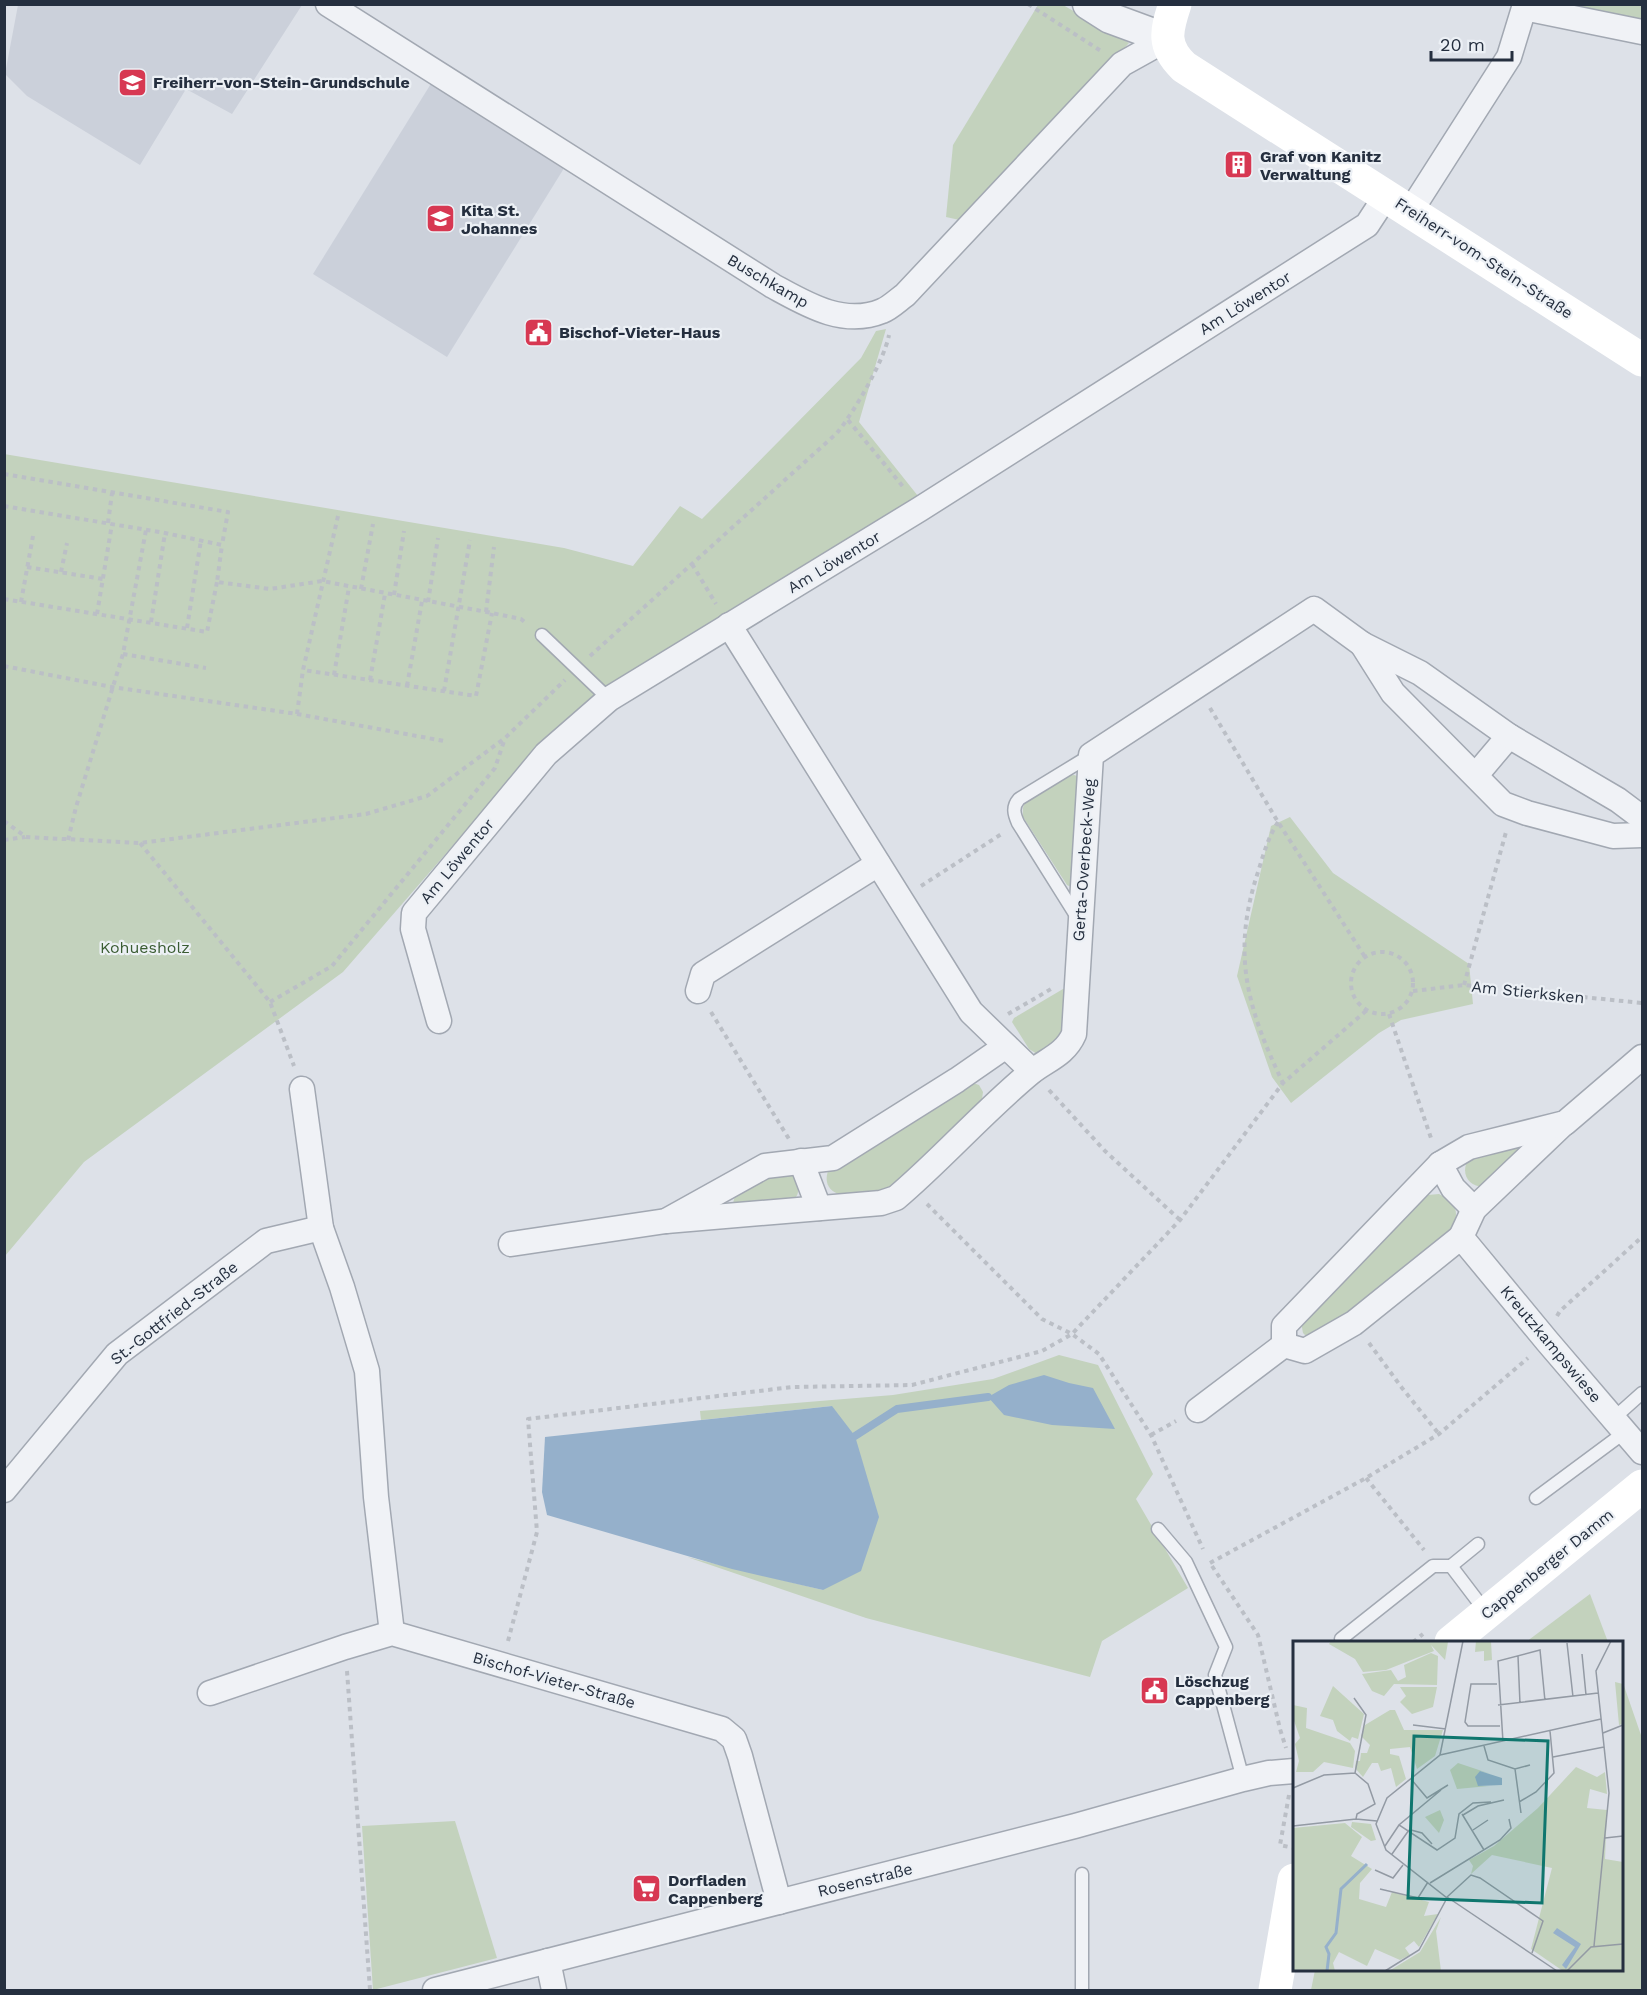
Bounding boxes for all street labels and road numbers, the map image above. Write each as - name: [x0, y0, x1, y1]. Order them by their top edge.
- street label: Freiherr-vom-Stein-Straße: [1392, 193, 1576, 323]
- street label: Buschkamp: [724, 250, 812, 312]
- street label: Am Löwentor: [1195, 267, 1295, 339]
- street label: Am Löwentor: [784, 527, 884, 597]
- street label: Gerta-Overbeck-Weg: [1069, 777, 1099, 942]
- street label: Am Löwentor: [416, 814, 498, 907]
- street label: Am Stierksken: [1471, 977, 1585, 1007]
- street label: St.-Gottfried-Straße: [106, 1257, 242, 1369]
- street label: Kreutzkampswiese: [1497, 1282, 1605, 1406]
- street label: Cappenberger Damm: [1477, 1505, 1617, 1623]
- street label: Bischof-Vieter-Straße: [471, 1648, 637, 1712]
- street label: Rosenstraße: [816, 1859, 914, 1901]

